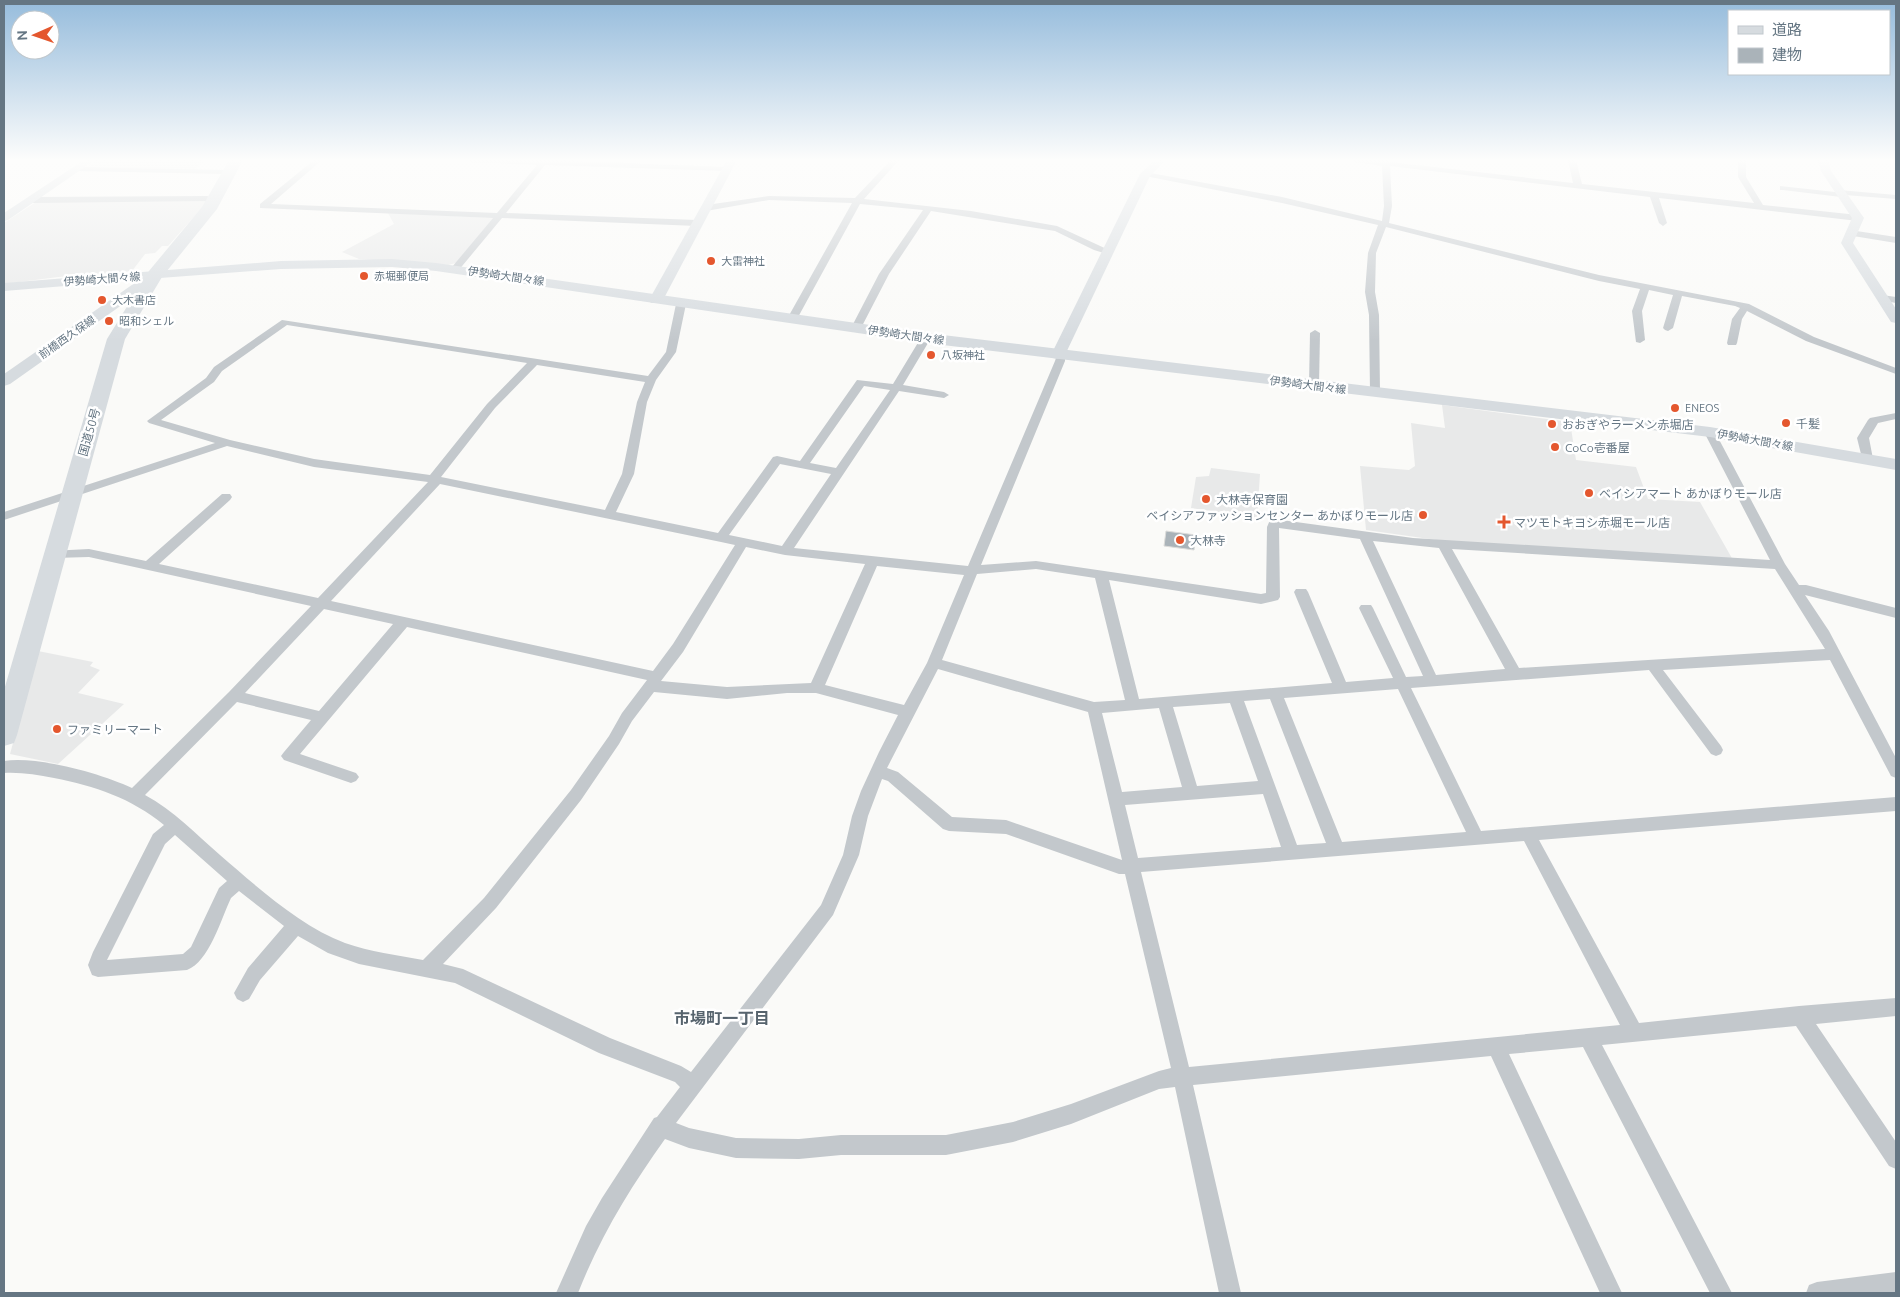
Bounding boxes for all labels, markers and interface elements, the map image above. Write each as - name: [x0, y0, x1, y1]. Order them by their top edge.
- north arrow: [10, 10, 60, 60]
- legend: [1728, 10, 1890, 75]
- text: 道路: [1772, 21, 1802, 38]
- text: N: [14, 30, 30, 41]
- text: 建物: [1772, 46, 1802, 63]
- marker: 大雷神社: [705, 255, 717, 267]
- place label: 大雷神社: [721, 255, 765, 267]
- street label: 伊勢崎大間々線: [467, 265, 545, 287]
- street label: 伊勢崎大間々線: [63, 270, 141, 288]
- marker: 赤堀郵便局: [358, 270, 370, 282]
- place label: 赤堀郵便局: [374, 270, 429, 282]
- marker: 大木書店: [96, 294, 108, 306]
- place label: 大木書店: [112, 294, 156, 306]
- street label: 前橋西久保線: [37, 313, 97, 361]
- marker: 昭和シェル: [103, 315, 115, 327]
- place label: 昭和シェル: [119, 315, 174, 327]
- street label: 伊勢崎大間々線: [867, 324, 945, 346]
- marker: 八坂神社: [925, 349, 937, 361]
- place label: 八坂神社: [941, 349, 985, 361]
- street label: 伊勢崎大間々線: [1269, 374, 1347, 396]
- marker: ENEOS: [1669, 402, 1681, 414]
- place label: ENEOS: [1685, 402, 1720, 414]
- street label: 国道50号: [76, 406, 102, 458]
- marker: 千髪: [1780, 417, 1792, 429]
- place label: 千髪: [1796, 417, 1820, 430]
- marker: おおぎやラーメン赤堀店: [1546, 418, 1558, 430]
- place label: おおぎやラーメン赤堀店: [1562, 418, 1694, 431]
- street label: 伊勢崎大間々線: [1716, 427, 1794, 453]
- marker: CoCo壱番屋: [1549, 441, 1561, 453]
- place label: CoCo壱番屋: [1565, 441, 1630, 454]
- marker: ベイシアマート あかぼりモール店: [1583, 487, 1595, 499]
- place label: ベイシアマート あかぼりモール店: [1599, 487, 1782, 500]
- marker: 大林寺保育園: [1200, 493, 1212, 505]
- place label: 大林寺保育園: [1216, 493, 1288, 506]
- place label: ベイシアファッションセンター あかぼりモール店: [1146, 509, 1413, 522]
- marker: ベイシアファッションセンター あかぼりモール店: [1417, 509, 1429, 521]
- marker: マツモトキヨシ赤堀モール店: [1498, 516, 1510, 528]
- place label: マツモトキヨシ赤堀モール店: [1514, 516, 1670, 529]
- marker: 大林寺: [1174, 534, 1186, 546]
- place label: 大林寺: [1190, 534, 1226, 547]
- marker: ファミリーマート: [51, 723, 63, 735]
- place label: ファミリーマート: [67, 723, 163, 736]
- district label: 市場町一丁目: [674, 1009, 770, 1027]

